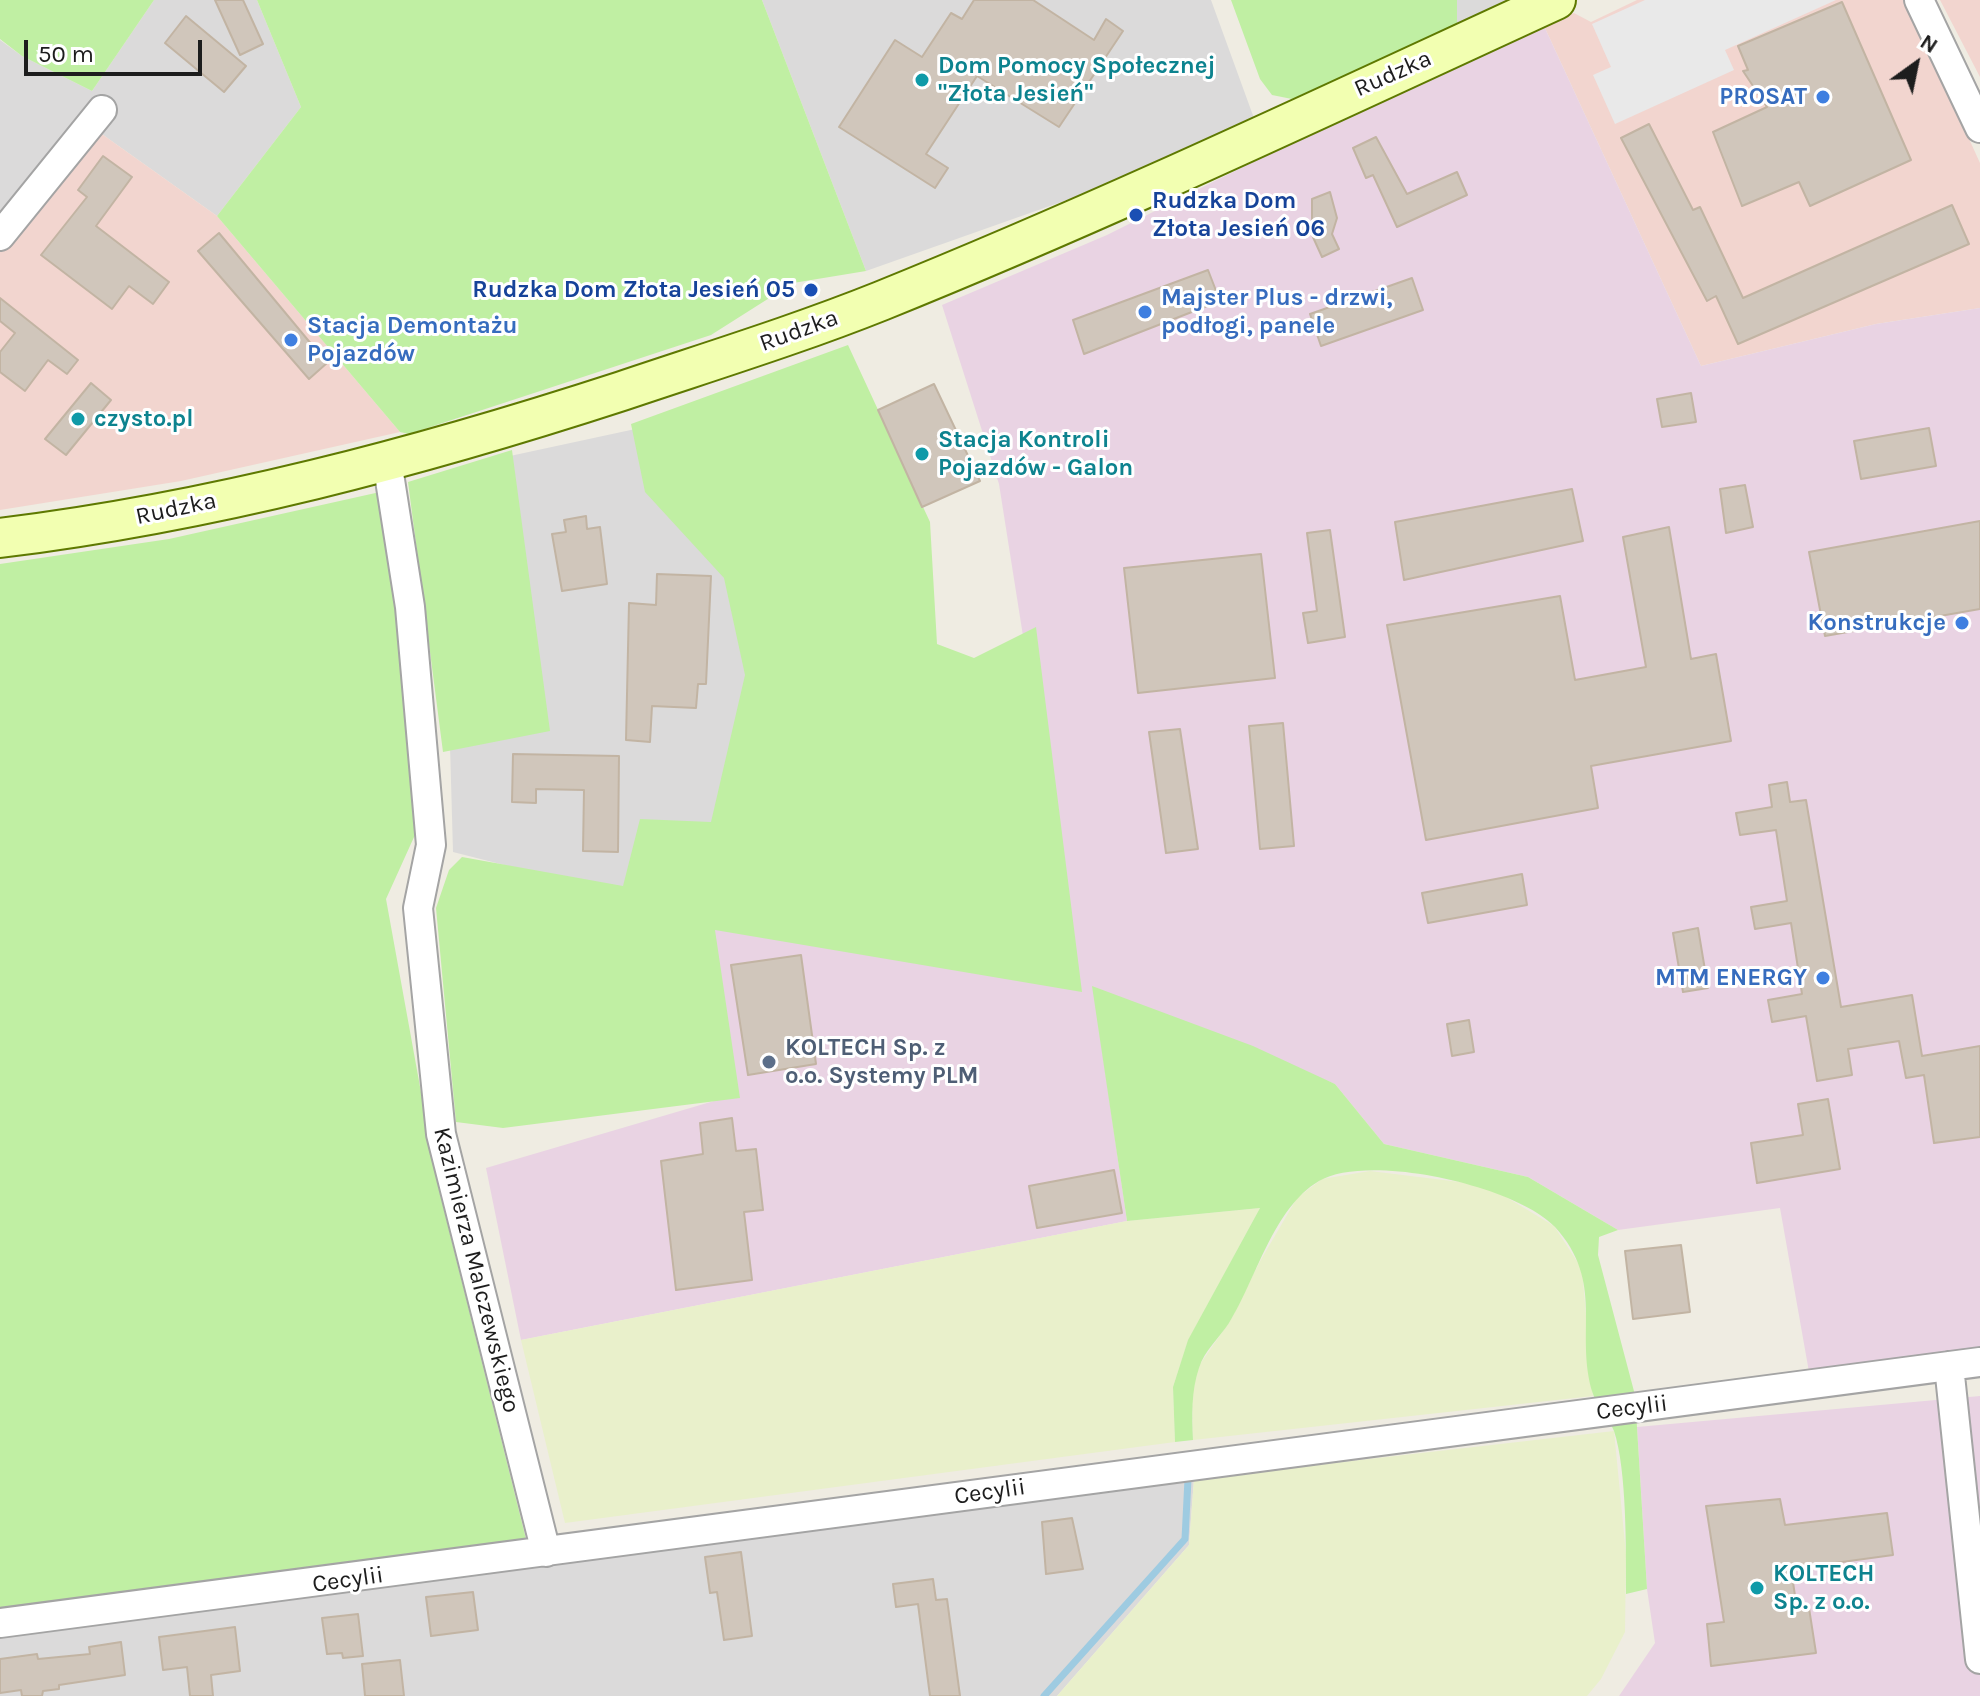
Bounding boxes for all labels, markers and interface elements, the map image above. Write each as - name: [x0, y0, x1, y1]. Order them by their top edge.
- scale bar: [28, 24, 206, 74]
- north arrow: [1876, 24, 1956, 104]
- text: N: [1915, 29, 1943, 59]
- text: 50 m: [38, 40, 94, 68]
- street label: Rudzka: [1350, 44, 1436, 104]
- place label: Dom Pomocy Społecznej "Złota Jesień": [938, 52, 1215, 108]
- marker: Dom Pomocy Społecznej "Złota Jesień": [913, 71, 931, 89]
- place label: PROSAT: [1719, 83, 1807, 111]
- marker: PROSAT: [1814, 88, 1832, 106]
- place label: Rudzka Dom Złota Jesień 06: [1152, 187, 1325, 243]
- marker: Rudzka Dom Złota Jesień 06: [1127, 206, 1145, 224]
- place label: Rudzka Dom Złota Jesień 05: [472, 276, 795, 304]
- marker: Rudzka Dom Złota Jesień 05: [802, 281, 820, 299]
- place label: Majster Plus - drzwi, podłogi, panele: [1161, 284, 1393, 340]
- marker: Majster Plus - drzwi, podłogi, panele: [1136, 303, 1154, 321]
- street label: Rudzka: [756, 304, 842, 358]
- place label: Stacja Demontażu Pojazdów: [307, 312, 518, 368]
- marker: Stacja Demontażu Pojazdów: [282, 331, 300, 349]
- place label: czysto.pl: [94, 405, 193, 433]
- marker: czysto.pl: [69, 410, 87, 428]
- place label: Stacja Kontroli Pojazdów - Galon: [938, 426, 1133, 482]
- marker: Stacja Kontroli Pojazdów - Galon: [913, 445, 931, 463]
- street label: Rudzka: [133, 486, 219, 532]
- place label: Konstrukcje: [1808, 609, 1946, 637]
- marker: Konstrukcje: [1953, 614, 1971, 632]
- place label: MTM ENERGY: [1655, 964, 1807, 992]
- marker: MTM ENERGY: [1814, 969, 1832, 987]
- place label: KOLTECH Sp. z o.o. Systemy PLM: [785, 1034, 978, 1090]
- marker: KOLTECH Sp. z o.o. Systemy PLM: [760, 1053, 778, 1071]
- street label: Kazimierza Malczewskiego: [427, 1124, 525, 1416]
- street label: Cecylii: [1595, 1389, 1669, 1427]
- street label: Cecylii: [953, 1473, 1027, 1511]
- place label: KOLTECH Sp. z o.o.: [1773, 1560, 1874, 1616]
- street label: Cecylii: [311, 1561, 385, 1599]
- marker: KOLTECH Sp. z o.o.: [1748, 1579, 1766, 1597]

